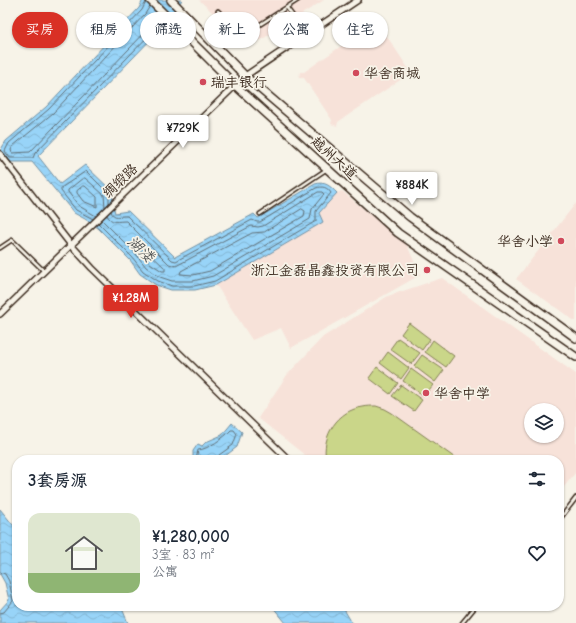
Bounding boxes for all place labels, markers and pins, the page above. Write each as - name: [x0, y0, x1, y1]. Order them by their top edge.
- place label: 华舍商城: [364, 65, 420, 82]
- marker: 华舍商城: [351, 68, 361, 78]
- place label: 瑞丰银行: [210, 74, 267, 91]
- marker: 瑞丰银行: [198, 77, 208, 87]
- pin: ¥729K: [155, 115, 211, 149]
- pin: ¥884K: [384, 172, 440, 206]
- place label: 华舍小学: [497, 233, 553, 250]
- marker: 华舍小学: [556, 236, 566, 246]
- place label: 浙江金磊晶鑫投资有限公司: [251, 262, 419, 279]
- marker: 浙江金磊晶鑫投资有限公司: [422, 265, 432, 275]
- pin: ¥1.28M: [98, 285, 164, 319]
- place label: 华舍中学: [434, 385, 490, 402]
- marker: 华舍中学: [421, 388, 431, 398]

